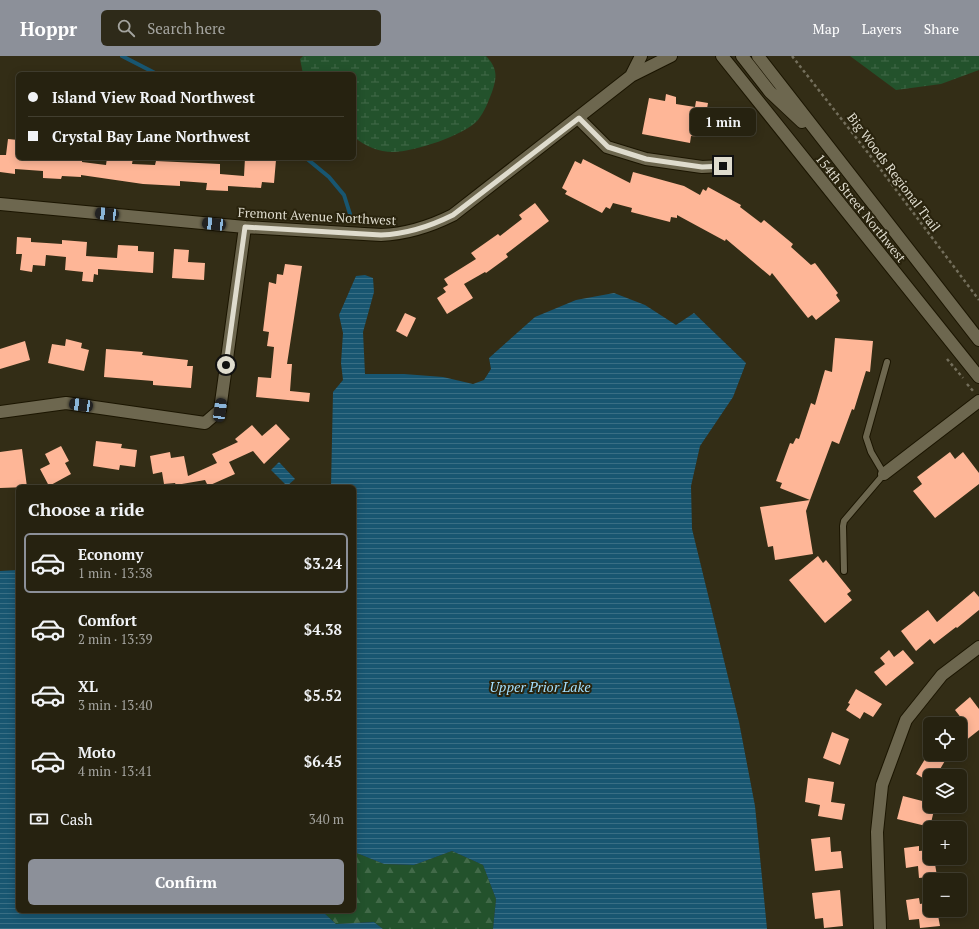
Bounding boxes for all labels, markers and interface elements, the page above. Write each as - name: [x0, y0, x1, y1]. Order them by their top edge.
- search box: [101, 10, 381, 46]
- text: Hoppr: [20, 16, 77, 41]
- icon: search: [115, 17, 137, 39]
- text: Search here: [147, 18, 225, 38]
- text: Map: [813, 19, 840, 38]
- text: Layers: [862, 19, 902, 38]
- text: Share: [924, 19, 959, 38]
- text: Island View Road Northwest: [52, 87, 255, 107]
- callout: 1 min: [690, 108, 756, 136]
- street label: Big Woods Regional Trail: [843, 109, 945, 235]
- text: 1 min: [705, 113, 741, 131]
- text: Crystal Bay Lane Northwest: [52, 126, 250, 146]
- street label: 154th Street Northwest: [812, 150, 910, 266]
- route end: [714, 157, 732, 175]
- street label: Fremont Avenue Northwest: [237, 203, 397, 229]
- car: [94, 207, 120, 221]
- car: [201, 217, 227, 231]
- route start: [217, 356, 235, 374]
- car: [68, 397, 94, 413]
- car: [212, 397, 228, 423]
- text: Choose a ride: [28, 497, 144, 521]
- text: Economy: [78, 544, 143, 564]
- icon: car: [30, 545, 66, 581]
- text: $3.24: [304, 553, 342, 573]
- text: 1 min · 13:38: [78, 564, 152, 582]
- text: Comfort: [78, 610, 137, 630]
- icon: car: [30, 611, 66, 647]
- text: $4.38: [304, 619, 342, 639]
- text: 2 min · 13:39: [78, 630, 152, 648]
- text: XL: [78, 676, 98, 696]
- icon: car: [30, 677, 66, 713]
- water label: Upper Prior Lake: [490, 677, 591, 696]
- text: $5.52: [304, 685, 342, 705]
- text: 3 min · 13:40: [78, 696, 152, 714]
- map controls: [923, 717, 967, 917]
- button: locate: [923, 717, 967, 761]
- text: Moto: [78, 742, 116, 762]
- icon: car: [30, 743, 66, 779]
- text: $6.45: [304, 751, 342, 771]
- text: 4 min · 13:41: [78, 762, 152, 780]
- button: layers: [923, 769, 967, 813]
- icon: cash: [28, 808, 50, 830]
- text: Cash: [60, 809, 93, 829]
- text: 340 m: [309, 810, 344, 828]
- button: +: [923, 821, 967, 865]
- button: Confirm: [28, 859, 344, 905]
- button: −: [923, 873, 967, 917]

